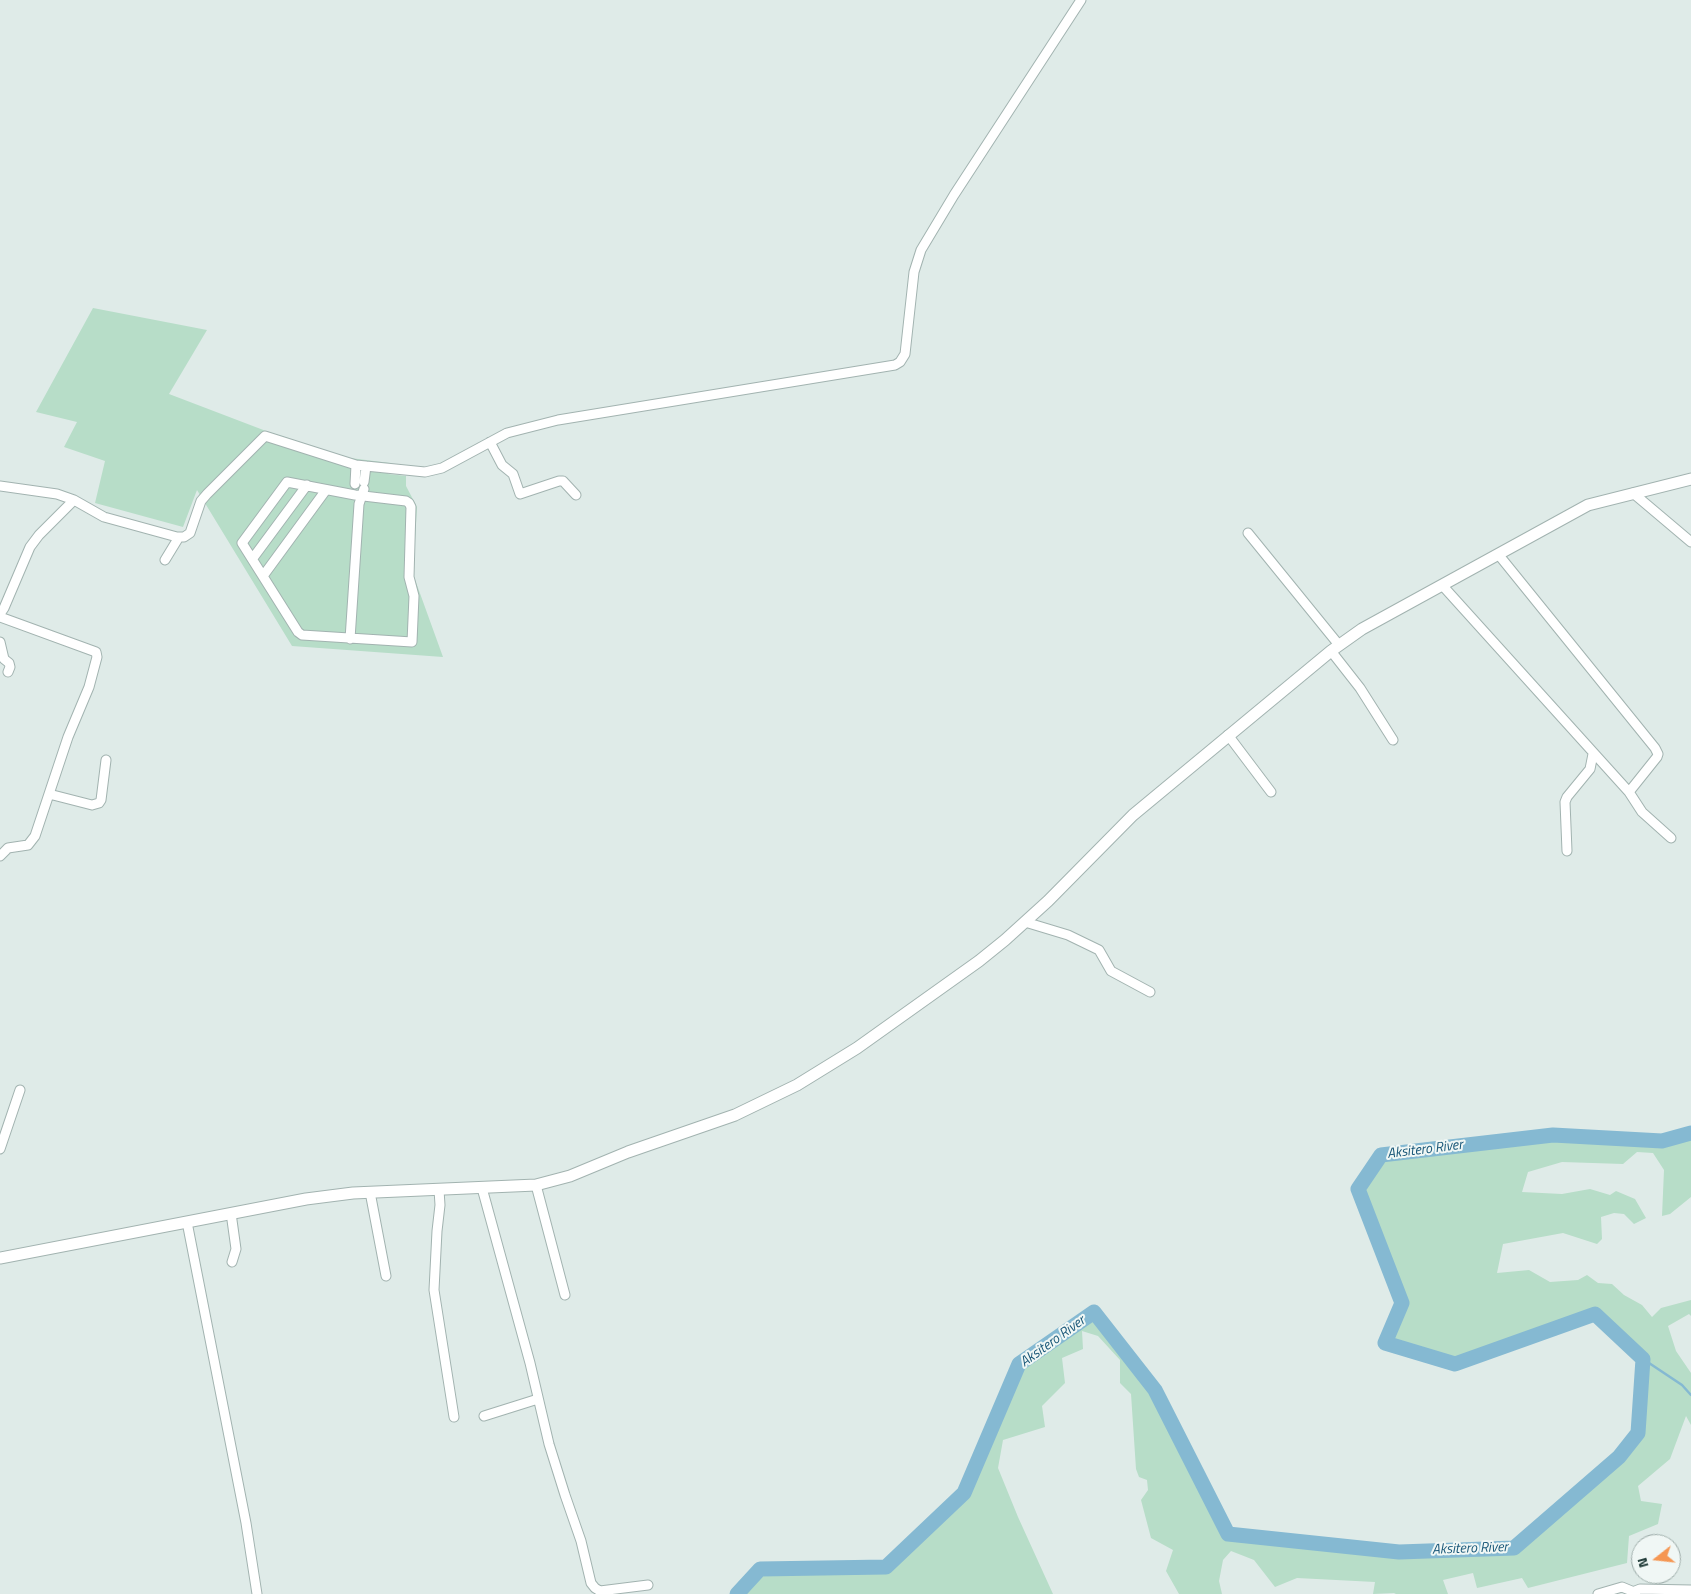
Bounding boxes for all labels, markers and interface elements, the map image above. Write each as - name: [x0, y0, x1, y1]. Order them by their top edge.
- water label: Aksitero River: [1386, 1137, 1464, 1163]
- water label: Aksitero River: [1017, 1313, 1089, 1371]
- north arrow: [1631, 1534, 1681, 1584]
- water label: Aksitero River: [1432, 1539, 1508, 1559]
- text: N: [1631, 1555, 1653, 1571]

